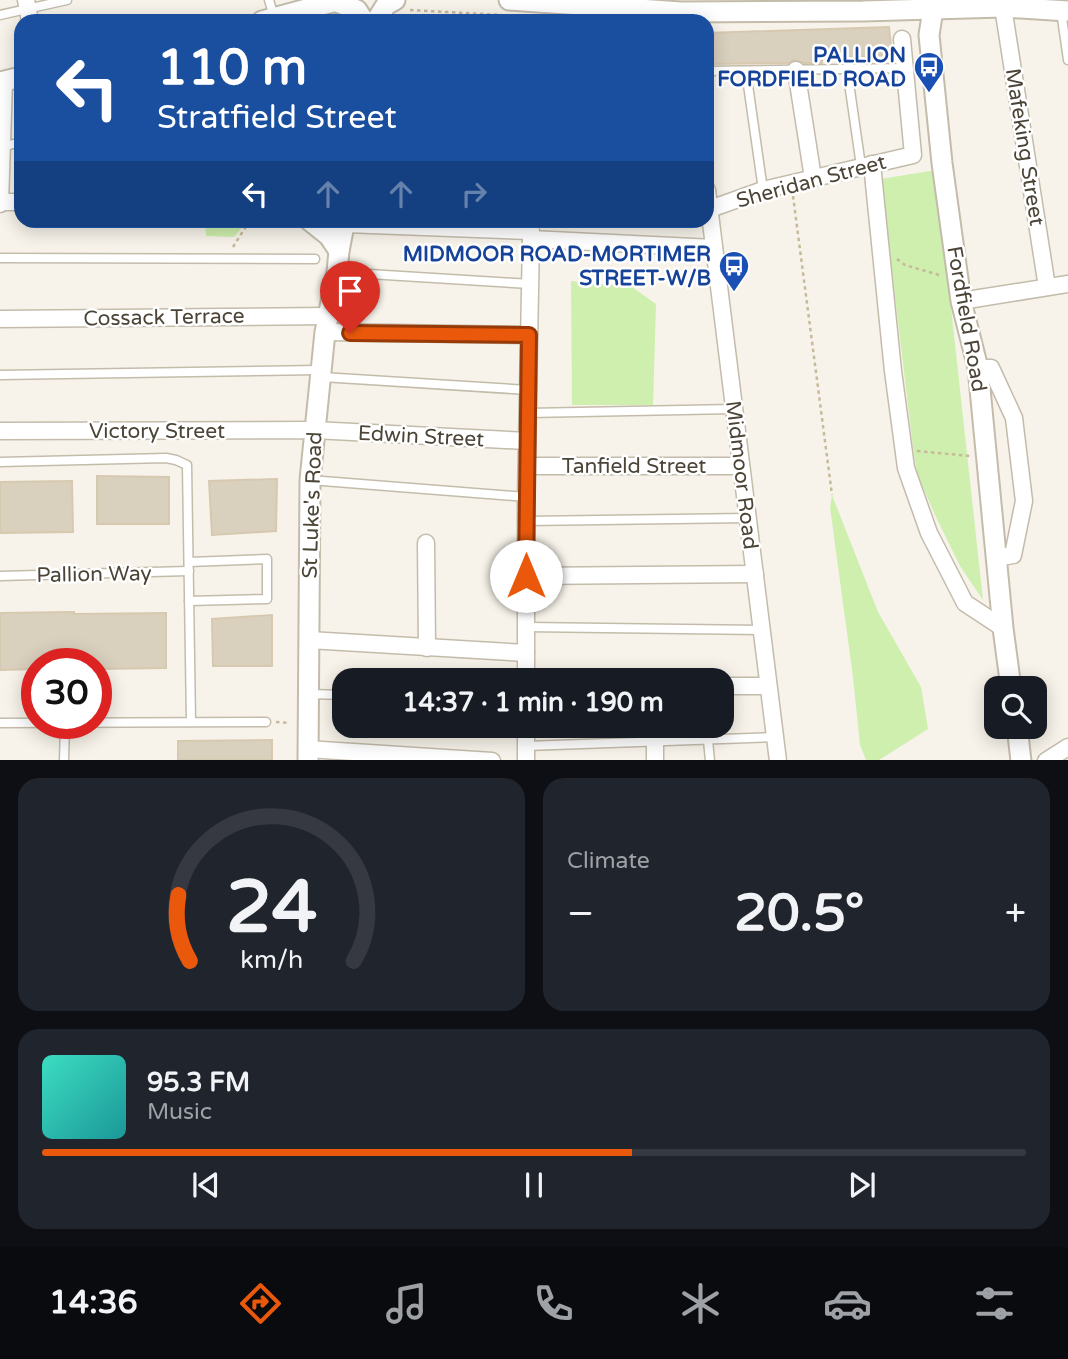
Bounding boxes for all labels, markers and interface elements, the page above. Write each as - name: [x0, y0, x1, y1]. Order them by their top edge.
- text: 110 m: [157, 39, 307, 98]
- icon: left: [42, 42, 133, 133]
- place label: PALLION FORDFIELD ROAD: [717, 43, 906, 92]
- bus stop icon: PALLION FORDFIELD ROAD: [912, 50, 946, 94]
- street label: Mafeking Street: [1000, 66, 1049, 228]
- text: Stratfield Street: [157, 99, 397, 137]
- street label: Sheridan Street: [733, 149, 889, 213]
- icon: left: [236, 175, 274, 213]
- icon: ahead: [309, 175, 347, 213]
- icon: ahead: [382, 175, 420, 213]
- icon: right: [455, 175, 493, 213]
- place label: MIDMOOR ROAD-MORTIMER STREET-W/B: [403, 242, 711, 291]
- street label: Fordfield Road: [941, 244, 992, 394]
- bus stop icon: MIDMOOR ROAD-MORTIMER STREET-W/B: [717, 249, 751, 293]
- pin: [320, 261, 380, 333]
- icon: arrive: [331, 272, 369, 310]
- street label: Cossack Terrace: [83, 304, 245, 331]
- street label: Midmoor Road: [720, 399, 763, 551]
- street label: Victory Street: [89, 419, 225, 444]
- street label: Edwin Street: [357, 421, 485, 452]
- street label: St Luke's Road: [297, 431, 328, 579]
- street label: Tanfield Street: [562, 454, 706, 479]
- position arrow: [489, 539, 563, 613]
- street label: Pallion Way: [36, 561, 152, 588]
- speed limit sign: 30: [21, 648, 112, 739]
- map controls: [984, 676, 1047, 739]
- button: search: [984, 676, 1047, 739]
- text: 14:37 · 1 min · 190 m: [402, 687, 664, 718]
- text: Climate: [567, 847, 650, 875]
- text: 24: [226, 864, 317, 952]
- text: 20.5°: [734, 882, 864, 945]
- text: −: [567, 891, 594, 937]
- text: +: [1005, 891, 1026, 937]
- text: km/h: [240, 944, 303, 974]
- text: 95.3 FM: [147, 1067, 250, 1098]
- text: Music: [147, 1098, 212, 1126]
- icon: previous: [187, 1166, 225, 1204]
- icon: pause: [515, 1166, 553, 1204]
- icon: next: [843, 1166, 881, 1204]
- icon: directions: [236, 1279, 285, 1328]
- icon: music: [382, 1279, 431, 1328]
- icon: phone: [529, 1279, 578, 1328]
- icon: climate: [676, 1279, 725, 1328]
- icon: car: [823, 1279, 872, 1328]
- icon: filters: [970, 1279, 1019, 1328]
- text: 14:36: [49, 1284, 138, 1322]

